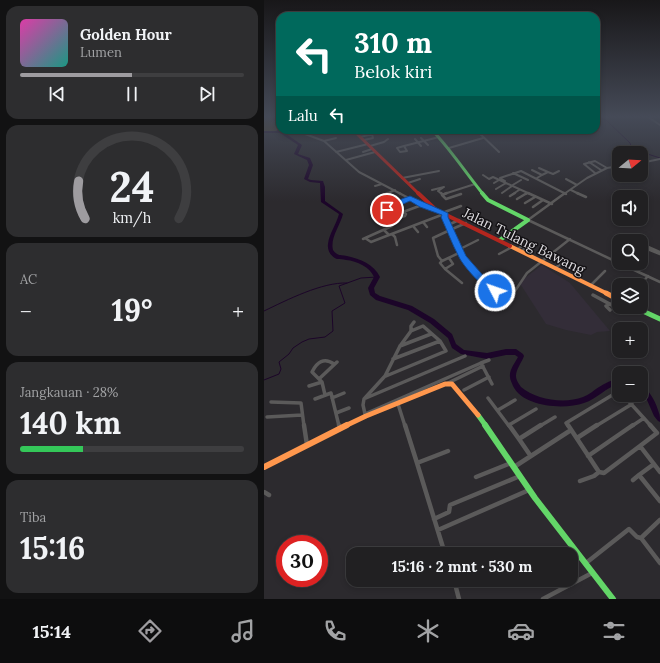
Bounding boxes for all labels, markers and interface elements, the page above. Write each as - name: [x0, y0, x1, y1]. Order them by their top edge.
- text: Golden Hour: [80, 25, 172, 44]
- text: 310 m: [354, 25, 432, 61]
- icon: left: [288, 28, 340, 80]
- text: Lumen: [80, 44, 122, 61]
- text: Belok kiri: [354, 60, 432, 83]
- icon: previous: [46, 83, 68, 105]
- icon: pause: [121, 83, 143, 105]
- icon: next: [196, 83, 218, 105]
- icon: left: [326, 104, 348, 126]
- text: Lalu: [288, 106, 318, 125]
- north arrow: [612, 146, 648, 182]
- map controls: [612, 146, 648, 402]
- text: 24: [110, 160, 154, 213]
- button: sound: [612, 190, 648, 226]
- pin: [370, 193, 404, 227]
- icon: arrive: [376, 199, 398, 221]
- street label: Jalan Tulang Bawang: [459, 203, 588, 279]
- text: km/h: [113, 208, 152, 227]
- button: search: [612, 234, 648, 270]
- position arrow: [474, 270, 516, 312]
- text: AC: [20, 271, 37, 288]
- button: layers: [612, 278, 648, 314]
- text: 19°: [112, 291, 152, 329]
- text: −: [20, 297, 32, 325]
- text: +: [232, 297, 244, 325]
- button: +: [612, 322, 648, 358]
- button: −: [612, 366, 648, 402]
- text: Jangkauan · 28%: [20, 384, 118, 401]
- text: 140 km: [20, 404, 121, 442]
- text: Tiba: [20, 509, 46, 526]
- text: 15:16: [20, 529, 85, 567]
- speed limit sign: 30: [276, 535, 328, 587]
- text: 15:16 · 2 mnt · 530 m: [392, 557, 532, 576]
- icon: directions: [136, 617, 164, 645]
- icon: music: [229, 617, 257, 645]
- icon: phone: [321, 617, 349, 645]
- icon: climate: [414, 617, 442, 645]
- icon: car: [507, 617, 535, 645]
- icon: filters: [600, 617, 628, 645]
- text: 15:14: [32, 620, 71, 643]

